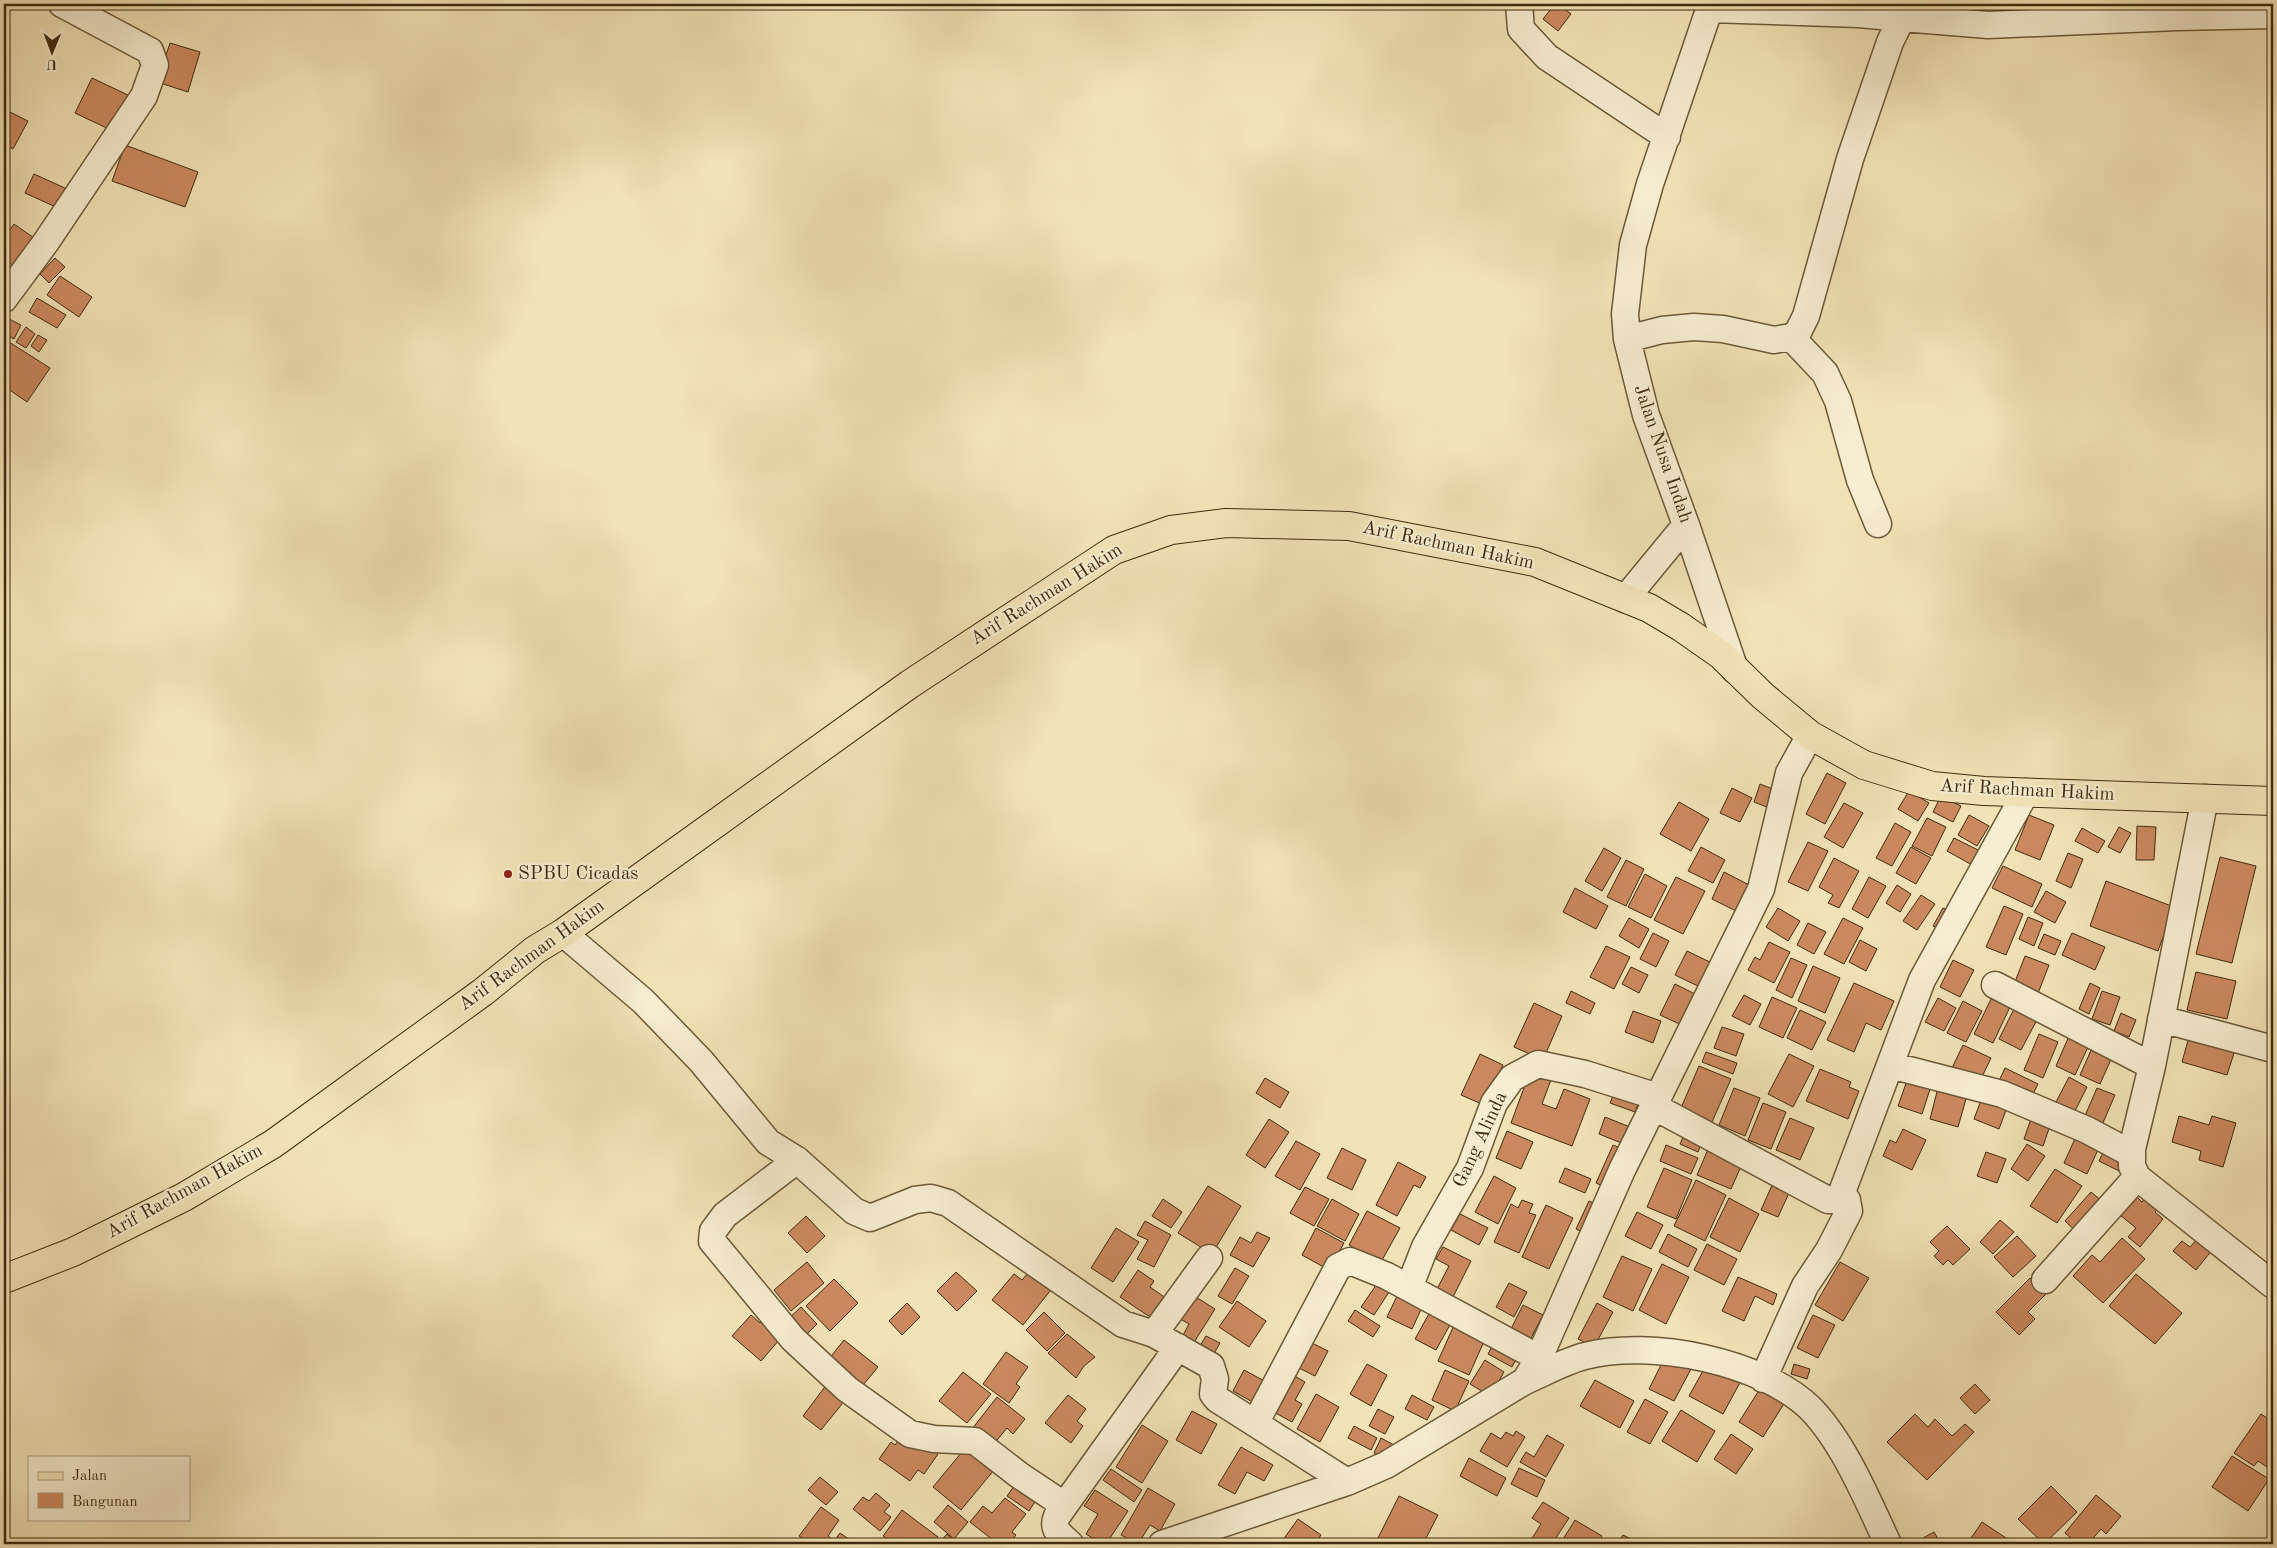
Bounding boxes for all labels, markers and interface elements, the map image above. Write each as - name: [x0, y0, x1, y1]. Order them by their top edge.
- north arrow: [28, 28, 78, 78]
- text: U: [46, 57, 57, 71]
- street label: Jalan Nusa Indah: [1629, 382, 1695, 526]
- street label: Arif Rachman Hakim: [1360, 518, 1536, 574]
- street label: Arif Rachman Hakim: [968, 541, 1126, 649]
- street label: Arif Rachman Hakim: [1939, 777, 2115, 805]
- place label: SPBU Cicadas: [518, 865, 639, 884]
- marker: SPBU Cicadas: [502, 868, 514, 880]
- street label: Arif Rachman Hakim: [456, 897, 608, 1015]
- street label: Gang Alinda: [1451, 1089, 1512, 1191]
- street label: Arif Rachman Hakim: [104, 1141, 266, 1243]
- legend: [28, 1456, 190, 1520]
- text: Jalan: [72, 1469, 107, 1484]
- text: Bangunan: [72, 1495, 138, 1510]

